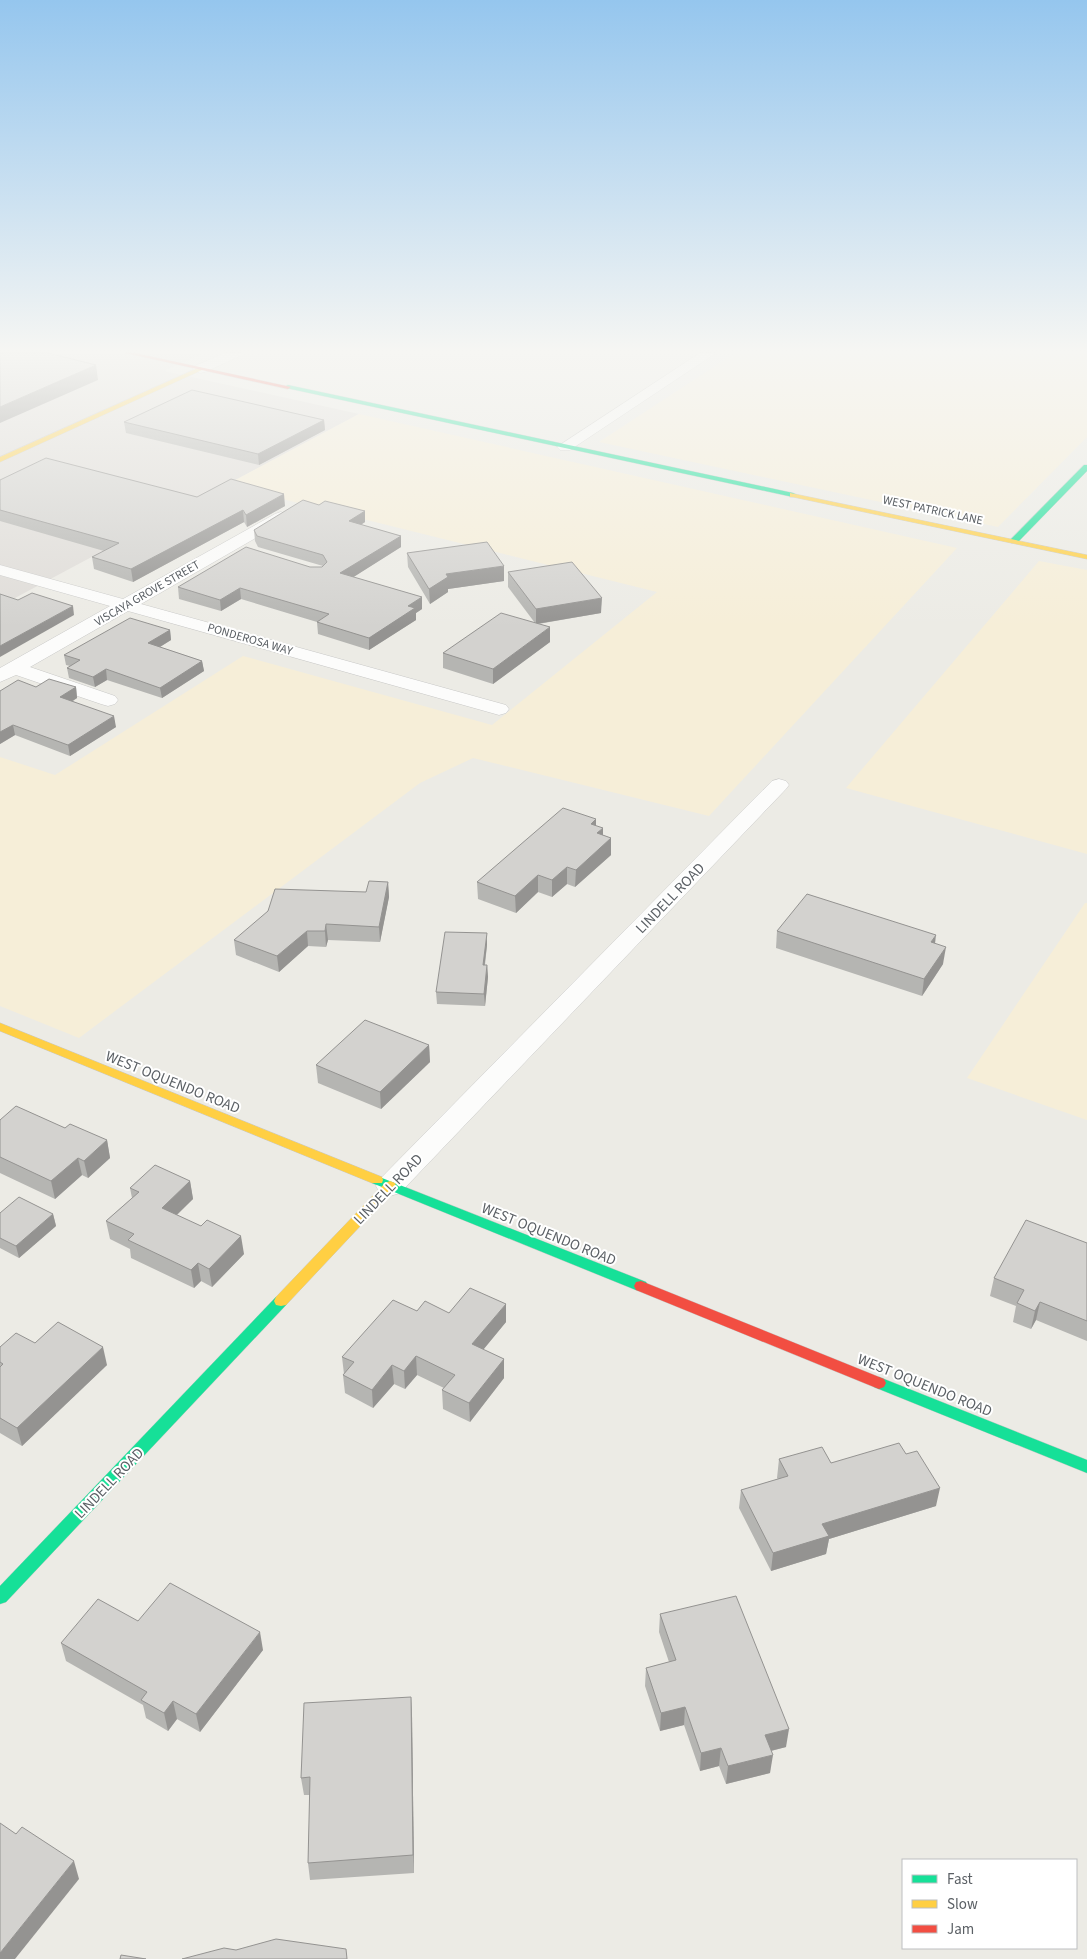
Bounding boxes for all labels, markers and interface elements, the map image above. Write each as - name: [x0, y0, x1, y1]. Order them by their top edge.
- street label: WEST PATRICK LANE: [881, 492, 985, 529]
- street label: VISCAYA GROVE STREET: [92, 556, 203, 631]
- street label: PONDEROSA WAY: [205, 619, 295, 660]
- street label: LINDELL ROAD: [631, 858, 710, 939]
- street label: WEST OQUENDO ROAD: [102, 1046, 243, 1119]
- street label: LINDELL ROAD: [349, 1149, 428, 1230]
- street label: WEST OQUENDO ROAD: [478, 1198, 619, 1271]
- street label: WEST OQUENDO ROAD: [854, 1349, 995, 1422]
- street label: LINDELL ROAD: [70, 1443, 149, 1524]
- legend: [902, 1859, 1077, 1949]
- text: Fast: [947, 1869, 973, 1890]
- text: Slow: [947, 1894, 978, 1915]
- text: Jam: [947, 1919, 974, 1940]

